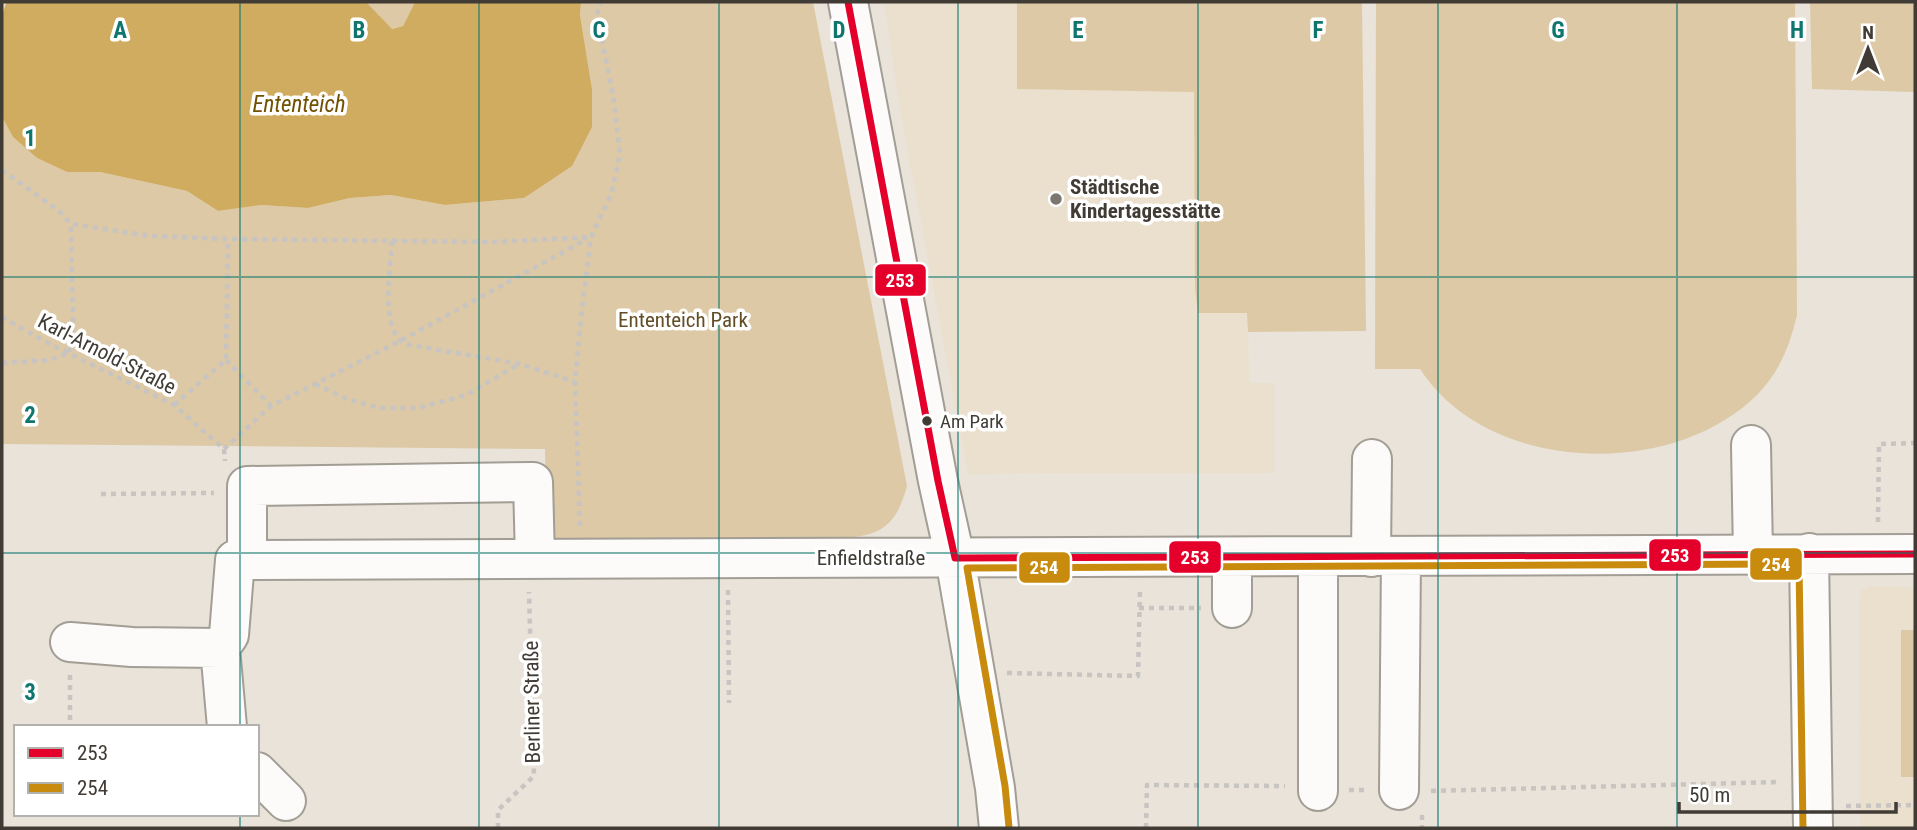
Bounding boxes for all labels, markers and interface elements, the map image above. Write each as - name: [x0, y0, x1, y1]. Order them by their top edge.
- north arrow: [1833, 14, 1903, 84]
- text: A: [113, 17, 127, 44]
- text: B: [353, 17, 365, 44]
- text: C: [592, 17, 606, 44]
- text: D: [833, 17, 846, 44]
- text: E: [1072, 17, 1084, 44]
- text: F: [1313, 17, 1324, 44]
- text: G: [1551, 17, 1565, 44]
- text: H: [1790, 17, 1804, 44]
- text: N: [1862, 21, 1874, 44]
- water label: Ententeich: [252, 91, 346, 118]
- text: 1: [24, 125, 36, 152]
- place label: Städtische Kindertagesstätte: [1070, 175, 1220, 223]
- marker: Städtische Kindertagesstätte: [1048, 191, 1064, 207]
- line badge: 253: [874, 263, 927, 297]
- text: 253: [886, 269, 914, 292]
- park label: Ententeich Park: [618, 308, 748, 332]
- street label: Karl-Arnold-Straße: [34, 309, 180, 399]
- text: 2: [24, 402, 36, 429]
- place label: Am Park: [940, 410, 1004, 433]
- marker: Am Park: [920, 414, 934, 428]
- line badge: 253: [1648, 538, 1702, 572]
- line badge: 253: [1168, 540, 1222, 574]
- text: 253: [1661, 544, 1689, 567]
- street label: Enfieldstraße: [817, 546, 925, 570]
- text: 253: [1181, 546, 1209, 569]
- line badge: 254: [1749, 547, 1803, 581]
- line badge: 254: [1018, 551, 1071, 584]
- text: 254: [1762, 553, 1790, 576]
- text: 254: [1030, 556, 1058, 579]
- street label: Berliner Straße: [519, 640, 545, 763]
- text: 3: [24, 679, 36, 706]
- legend: [14, 725, 259, 816]
- text: 253: [77, 741, 108, 765]
- scale bar: [1679, 770, 1896, 814]
- text: 254: [77, 776, 108, 800]
- text: 50 m: [1689, 783, 1730, 807]

